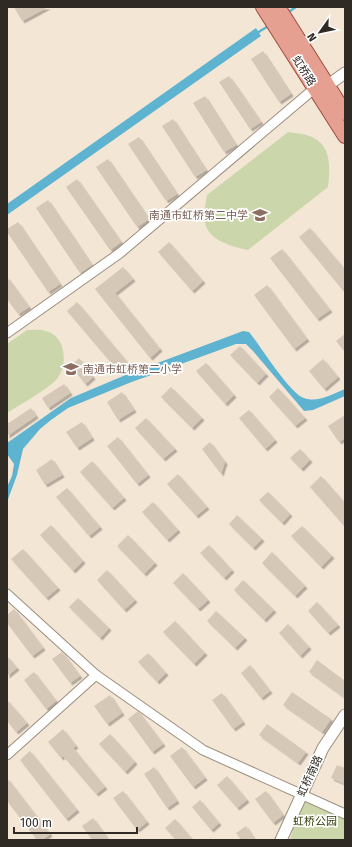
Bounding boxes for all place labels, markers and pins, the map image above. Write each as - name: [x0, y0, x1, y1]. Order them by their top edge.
- school or university icon: 南通市虹桥第二中学: [251, 206, 269, 224]
- place label: 南通市虹桥第二中学: [149, 209, 248, 222]
- school or university icon: 南通市虹桥第二小学: [62, 360, 80, 378]
- place label: 南通市虹桥第二小学: [83, 363, 182, 376]

